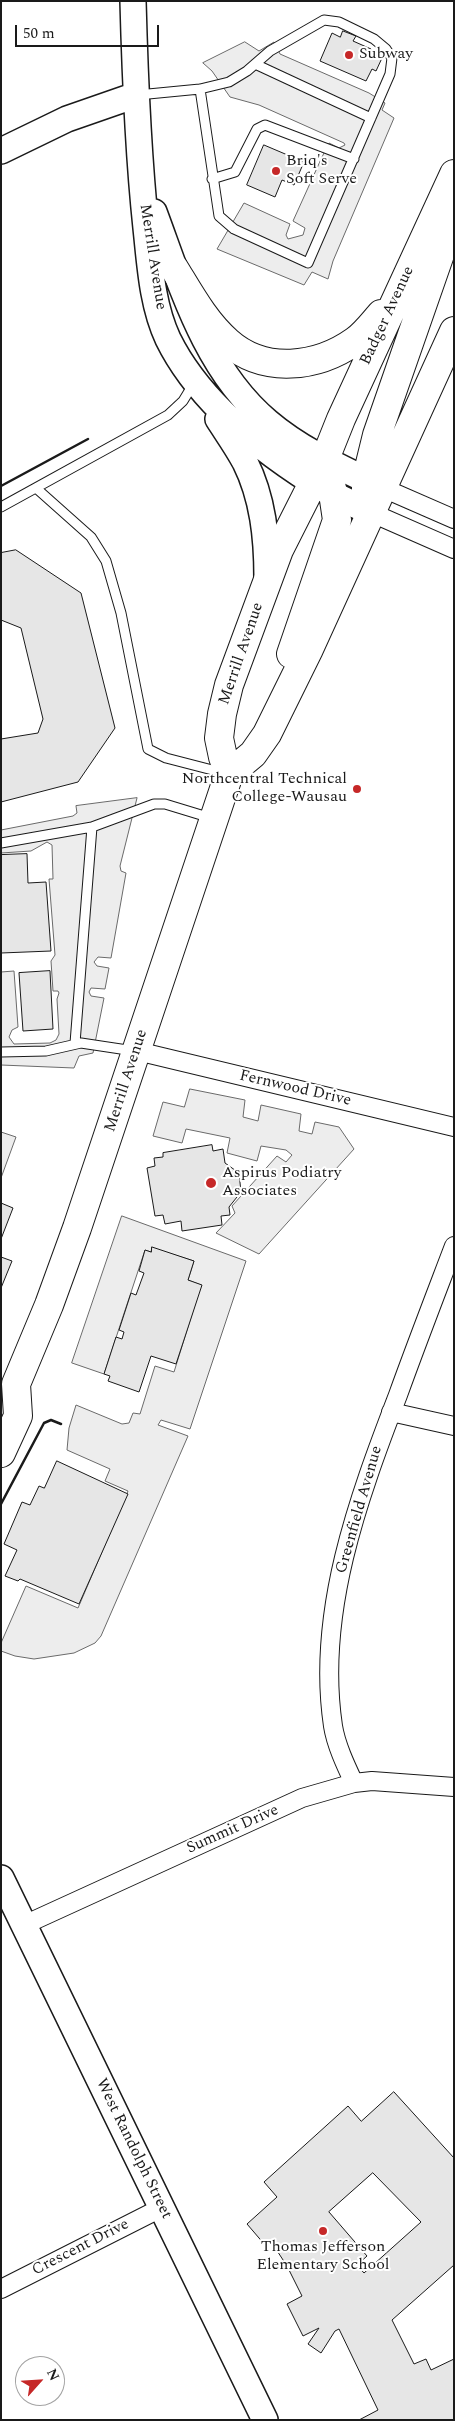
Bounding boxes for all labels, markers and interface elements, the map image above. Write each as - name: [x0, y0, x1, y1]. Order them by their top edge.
- scale bar: [18, 15, 161, 47]
- text: 50 m: [23, 22, 55, 45]
- place label: Subway: [359, 45, 413, 65]
- marker: Subway: [343, 49, 355, 61]
- place label: Briq's Soft Serve: [286, 152, 357, 190]
- marker: Briq's Soft Serve: [270, 165, 282, 177]
- street label: Merrill Avenue: [134, 203, 170, 311]
- street label: Badger Avenue: [357, 264, 419, 368]
- street label: Merrill Avenue: [216, 600, 268, 708]
- place label: Northcentral Technical College-Wausau: [182, 770, 347, 808]
- marker: Northcentral Technical College-Wausau: [351, 783, 363, 795]
- street label: Merrill Avenue: [101, 1027, 153, 1135]
- street label: Fernwood Drive: [237, 1067, 353, 1111]
- place label: Aspirus Podiatry Associates: [222, 1164, 341, 1202]
- marker: Aspirus Podiatry Associates: [204, 1176, 218, 1190]
- street label: Greenfield Avenue: [333, 1444, 387, 1576]
- street label: Summit Drive: [184, 1801, 282, 1859]
- street label: West Randolph Street: [91, 2076, 175, 2222]
- street label: Crescent Drive: [29, 2215, 133, 2281]
- marker: Thomas Jefferson Elementary School: [317, 2225, 329, 2237]
- place label: Thomas Jefferson Elementary School: [256, 2238, 390, 2276]
- north arrow: [15, 2356, 65, 2406]
- text: N: [41, 2365, 65, 2384]

